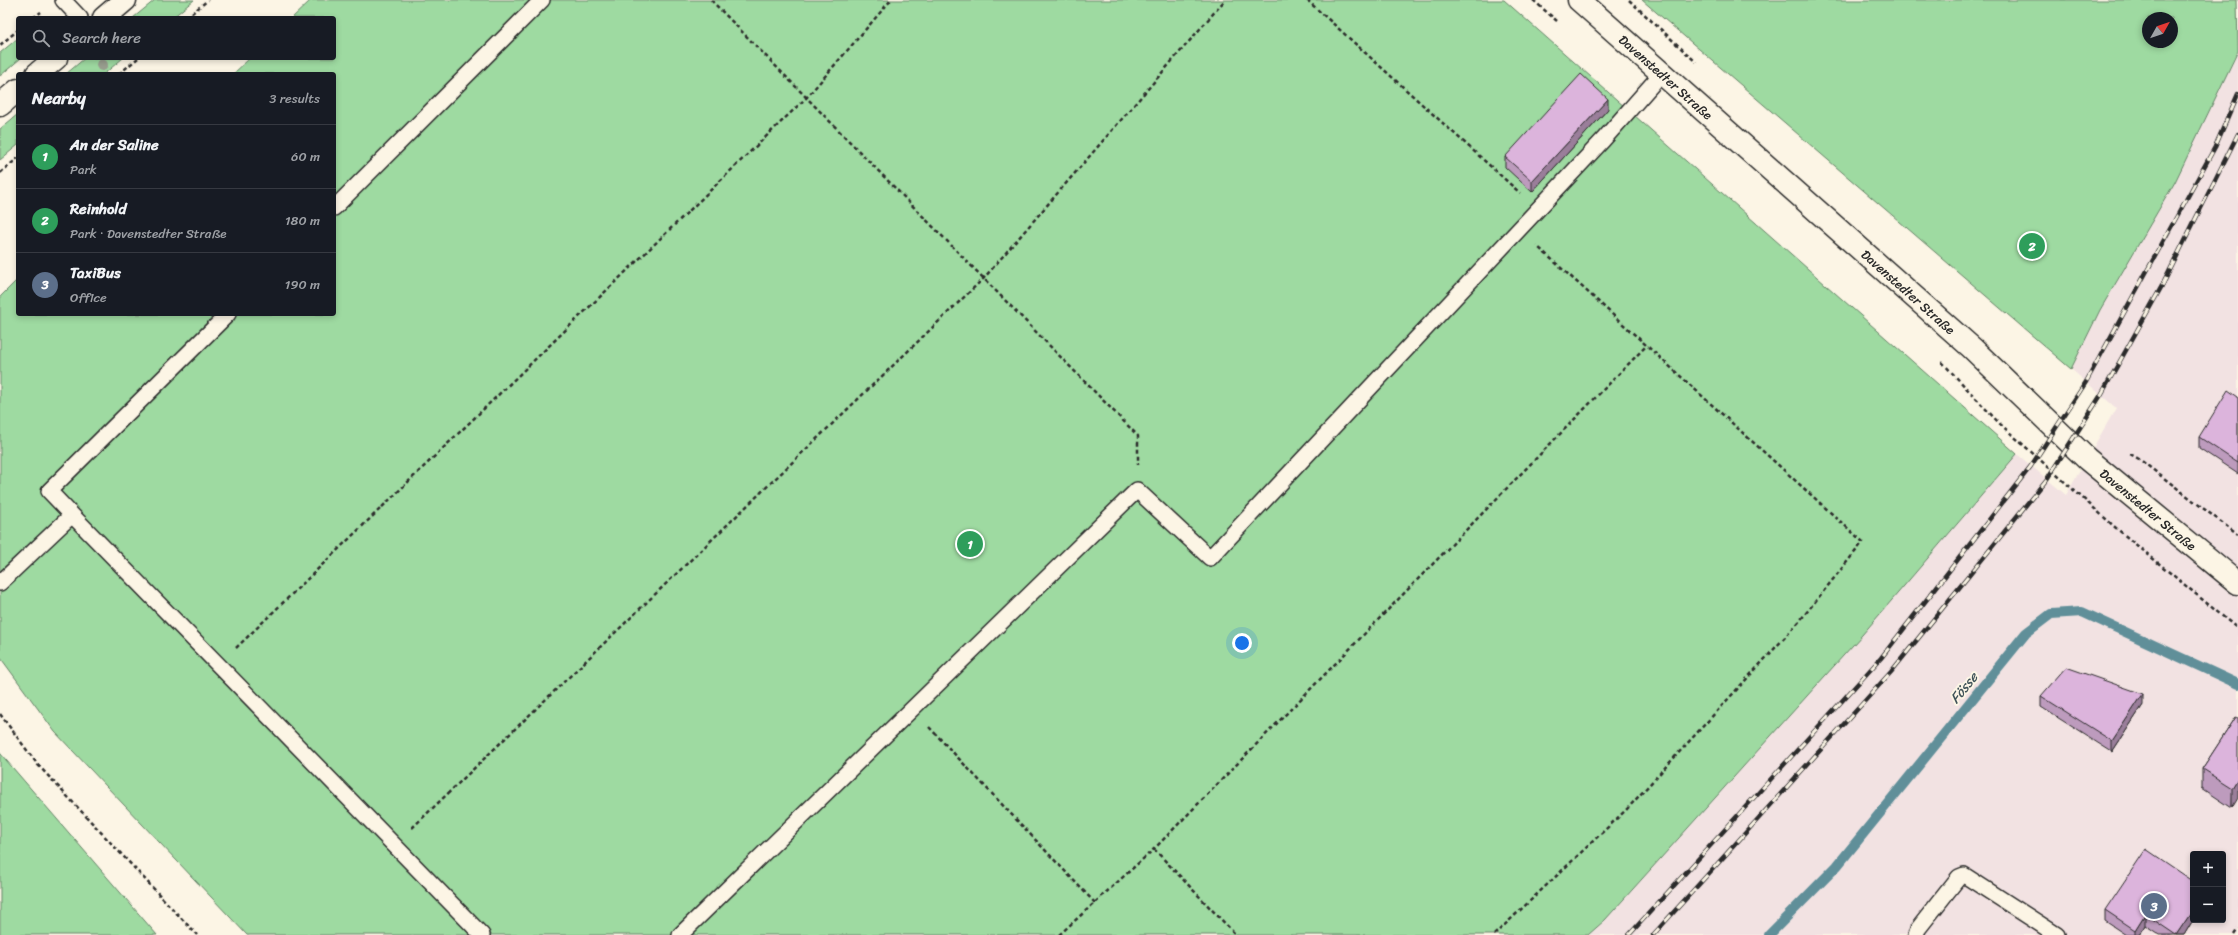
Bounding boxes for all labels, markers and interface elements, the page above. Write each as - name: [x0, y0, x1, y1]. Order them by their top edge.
- north arrow: [2142, 12, 2178, 48]
- search box: [16, 16, 336, 60]
- text: Search here: [62, 25, 141, 51]
- icon: search: [30, 27, 52, 49]
- street label: Davenstedter Straße: [1613, 29, 1718, 125]
- text: Nearby: [32, 83, 86, 113]
- text: 3 results: [269, 87, 320, 110]
- text: An der Saline: [70, 132, 159, 158]
- text: 1: [42, 145, 48, 168]
- text: 60 m: [291, 145, 320, 168]
- text: Park: [70, 158, 97, 181]
- text: Reinhold: [70, 196, 127, 222]
- text: 2: [41, 209, 49, 232]
- text: 180 m: [285, 209, 320, 232]
- text: Park · Davenstedter Straße: [70, 222, 227, 245]
- pin: 2: [2019, 231, 2045, 261]
- street label: Davenstedter Straße: [1856, 243, 1961, 340]
- text: TaxiBus: [70, 260, 121, 286]
- text: 3: [41, 273, 49, 296]
- text: 190 m: [285, 273, 320, 296]
- text: Office: [70, 286, 107, 309]
- street label: Davenstedter Straße: [2095, 462, 2202, 556]
- pin: 1: [957, 529, 983, 559]
- your location: [1232, 633, 1252, 653]
- water label: Fösse: [1943, 665, 1986, 709]
- map controls: [2190, 851, 2226, 923]
- button: +: [2190, 851, 2226, 887]
- button: −: [2190, 887, 2226, 923]
- pin: 3: [2141, 891, 2167, 921]

